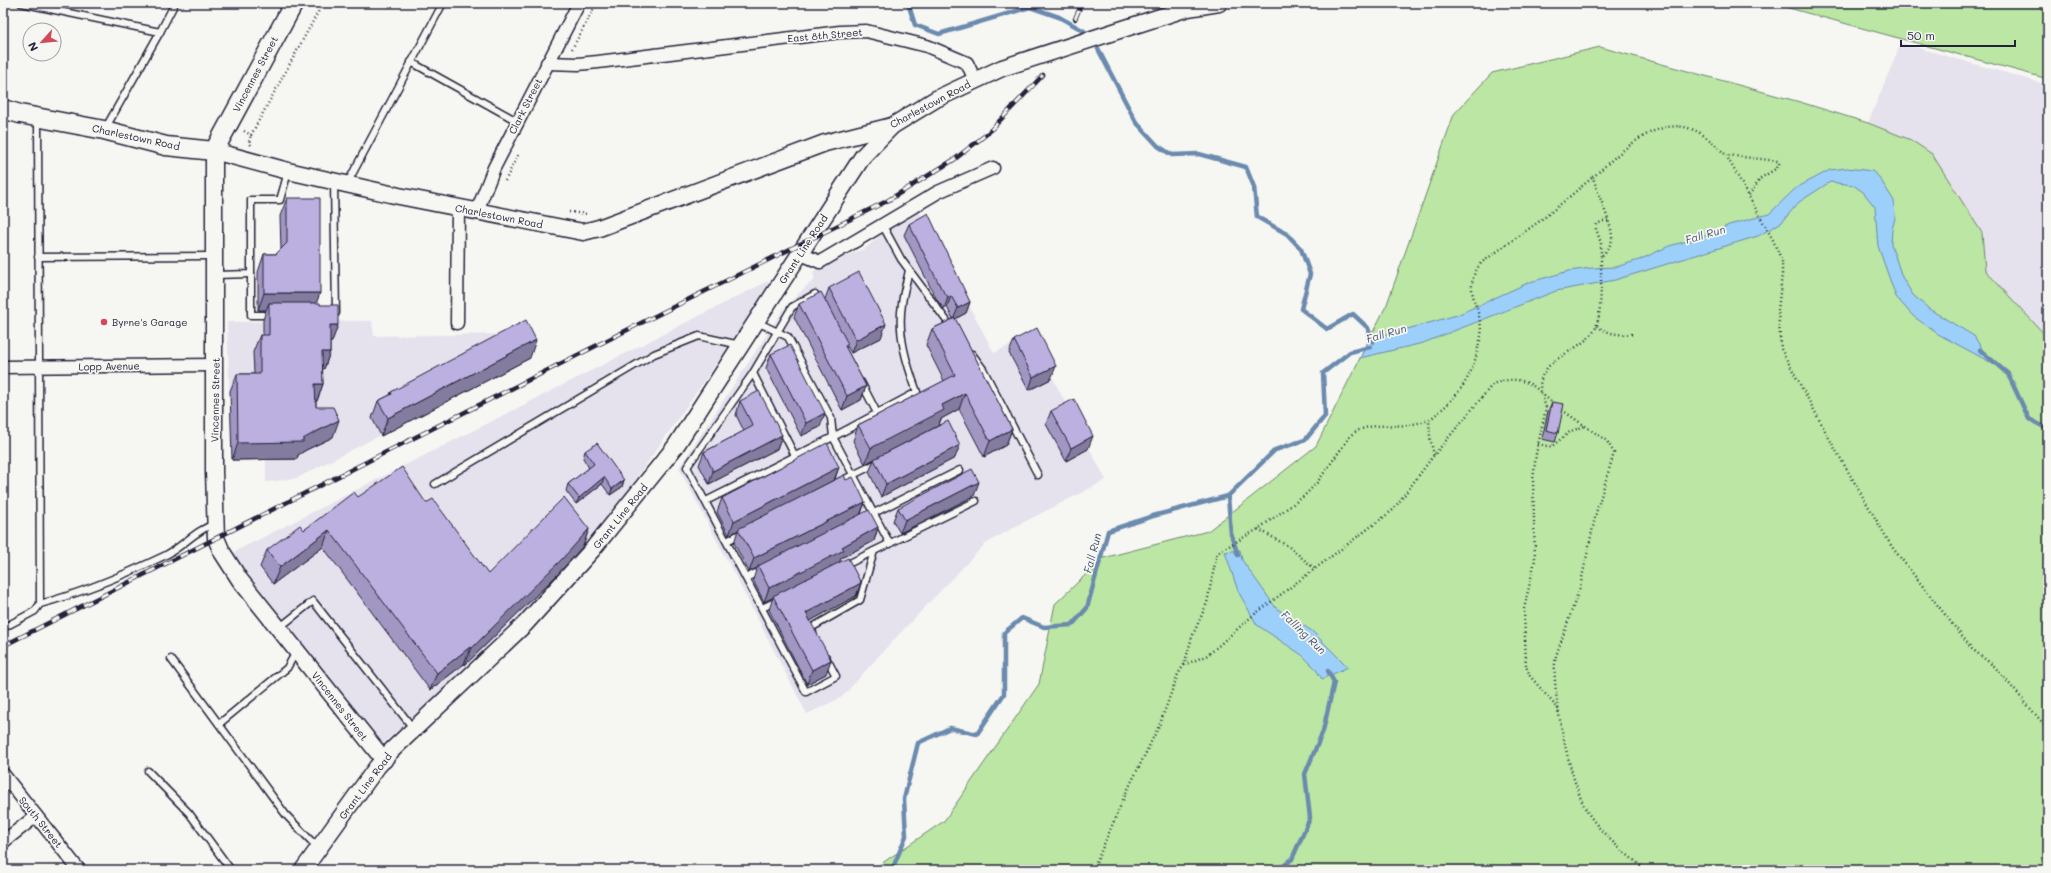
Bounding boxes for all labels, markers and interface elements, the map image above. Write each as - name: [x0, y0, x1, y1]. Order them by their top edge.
- north arrow: [22, 22, 62, 62]
- scale bar: [1901, 22, 2015, 48]
- street label: East 8th Street: [787, 25, 863, 45]
- text: 50 m: [1907, 27, 1935, 43]
- street label: Vincennes Street: [229, 34, 281, 114]
- text: N: [24, 40, 41, 54]
- street label: Clark Street: [505, 76, 545, 136]
- street label: Charlestown Road: [887, 77, 973, 131]
- street label: Charlestown Road: [91, 121, 181, 153]
- street label: Charlestown Road: [454, 201, 544, 231]
- street label: Grant Line Road: [775, 212, 831, 286]
- water label: Fall Run: [1683, 221, 1727, 247]
- place label: Byrne's Garage: [112, 315, 187, 329]
- marker: Byrne's Garage: [99, 317, 109, 327]
- water label: Fall Run: [1364, 320, 1408, 346]
- street label: Lopp Avenue: [78, 358, 140, 374]
- street label: Vincennes Street: [207, 358, 223, 442]
- street label: Grant Line Road: [589, 481, 651, 551]
- water label: Fall Run: [1079, 531, 1105, 575]
- water label: Falling Run: [1278, 607, 1330, 657]
- street label: Vincennes Street: [309, 668, 371, 744]
- street label: Grant Line Road: [335, 750, 395, 822]
- street label: South Street: [16, 793, 66, 851]

